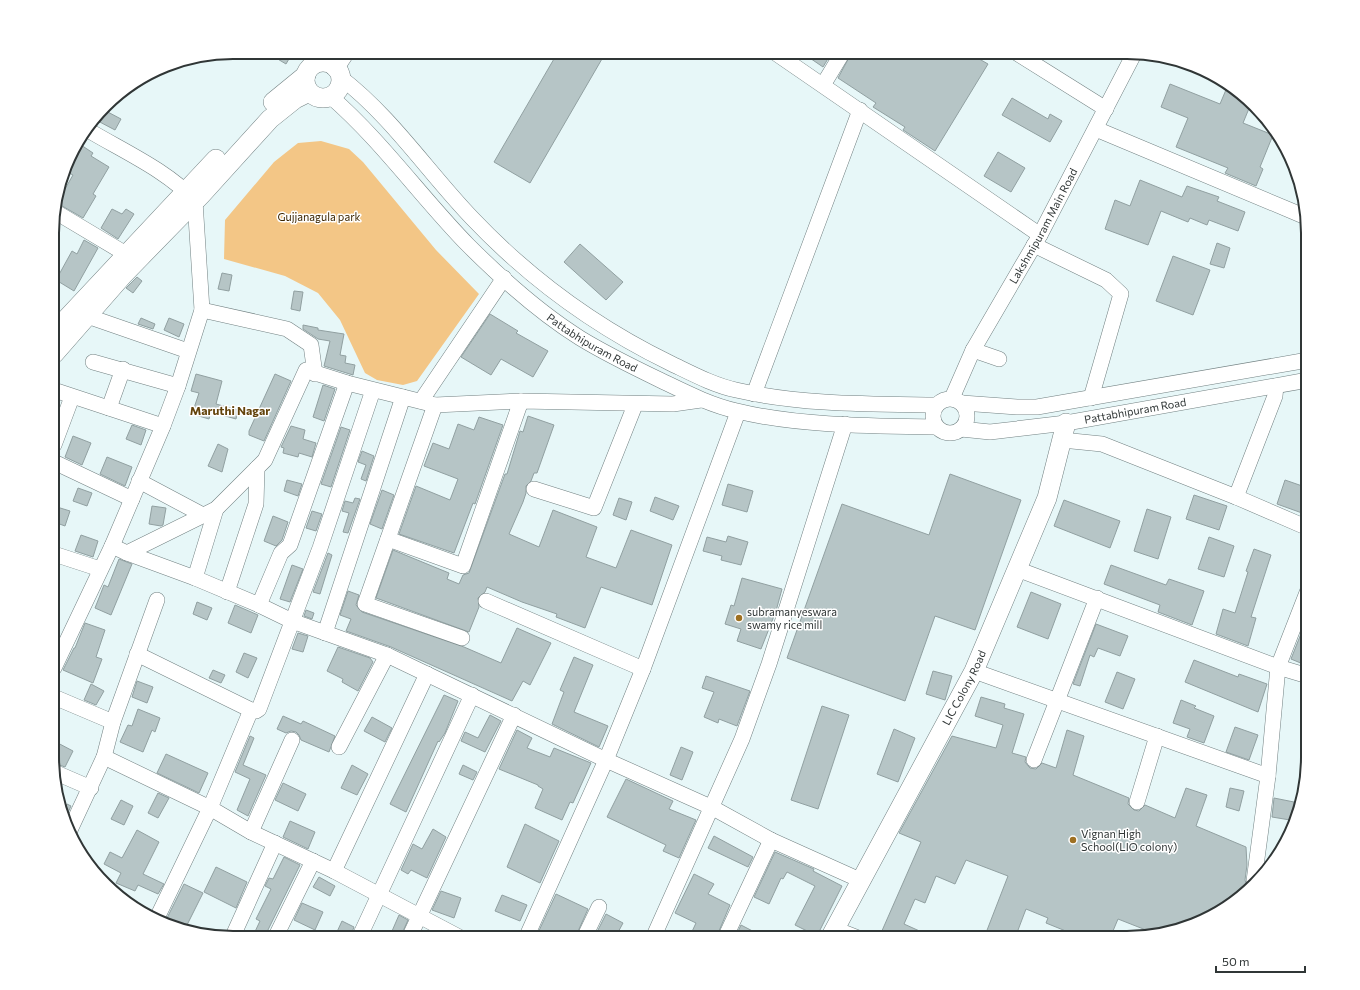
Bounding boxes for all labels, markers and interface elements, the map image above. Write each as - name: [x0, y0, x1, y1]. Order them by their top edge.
- street label: Lakshmipuram Main Road: [1006, 166, 1080, 286]
- park label: Gujjanagula park: [277, 210, 361, 223]
- street label: Pattabhipuram Road: [545, 310, 640, 374]
- street label: Pattabhipuram Road: [1083, 395, 1187, 426]
- district label: Maruthi Nagar: [190, 403, 270, 417]
- place label: subramanyeswara swamy rice mill: [747, 605, 837, 631]
- marker: subramanyeswara swamy rice mill: [734, 613, 744, 623]
- street label: LIC Colony Road: [939, 648, 988, 727]
- place label: Vignan High School(LIO colony): [1081, 827, 1177, 853]
- marker: Vignan High School(LIO colony): [1068, 835, 1078, 845]
- scale bar: [1216, 948, 1305, 974]
- text: 50 m: [1222, 954, 1250, 968]

